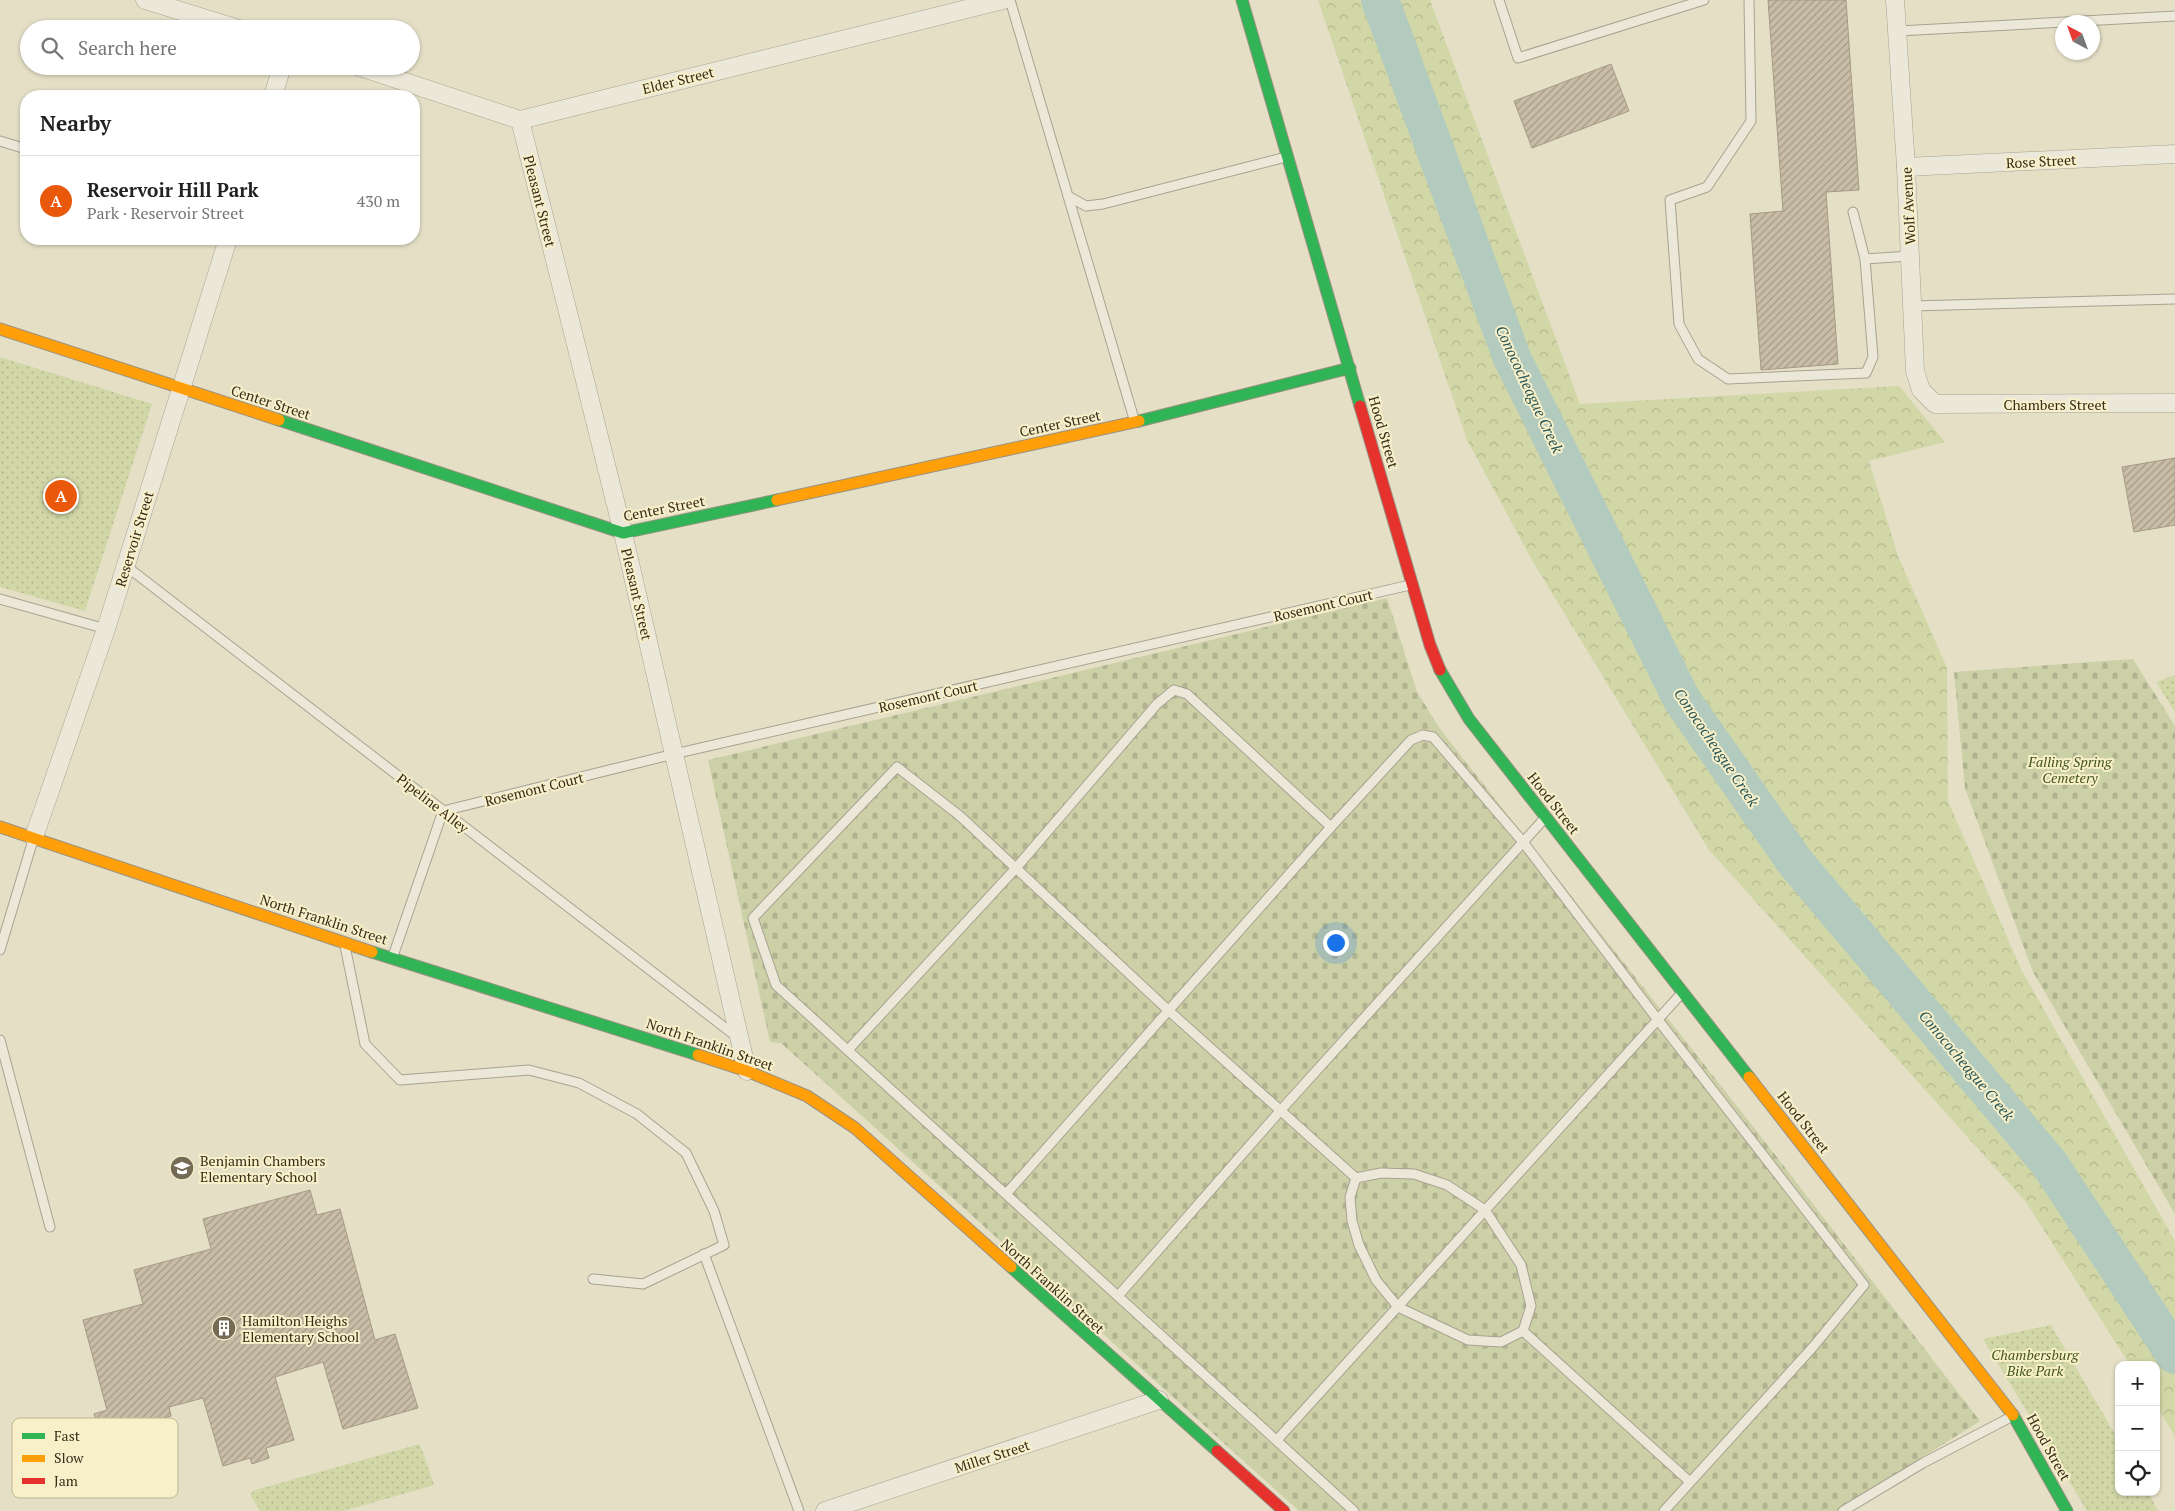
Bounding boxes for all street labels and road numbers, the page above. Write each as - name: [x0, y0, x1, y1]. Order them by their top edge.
- street label: Elder Street: [640, 62, 717, 98]
- street label: Rose Street: [2005, 150, 2077, 172]
- street label: Pleasant Street: [519, 153, 561, 250]
- street label: Wolf Avenue: [1896, 167, 1920, 245]
- street label: Center Street: [229, 380, 314, 424]
- street label: Hood Street: [1365, 394, 1404, 471]
- street label: Chambers Street: [2003, 395, 2107, 414]
- street label: Center Street: [1018, 405, 1103, 441]
- street label: Reservoir Street: [110, 488, 158, 589]
- street label: Center Street: [622, 491, 707, 525]
- street label: Pleasant Street: [617, 546, 657, 643]
- street label: Rosemont Court: [1272, 584, 1375, 626]
- street label: Rosemont Court: [877, 675, 980, 717]
- street label: Rosemont Court: [483, 767, 586, 810]
- street label: Hood Street: [1524, 768, 1585, 839]
- street label: Pipeline Alley: [393, 769, 474, 838]
- street label: North Franklin Street: [258, 889, 391, 949]
- street label: North Franklin Street: [644, 1013, 777, 1075]
- street label: Hood Street: [1774, 1087, 1835, 1158]
- street label: North Franklin Street: [997, 1234, 1109, 1338]
- street label: Hood Street: [2023, 1410, 2076, 1485]
- street label: Miller Street: [952, 1435, 1033, 1477]

